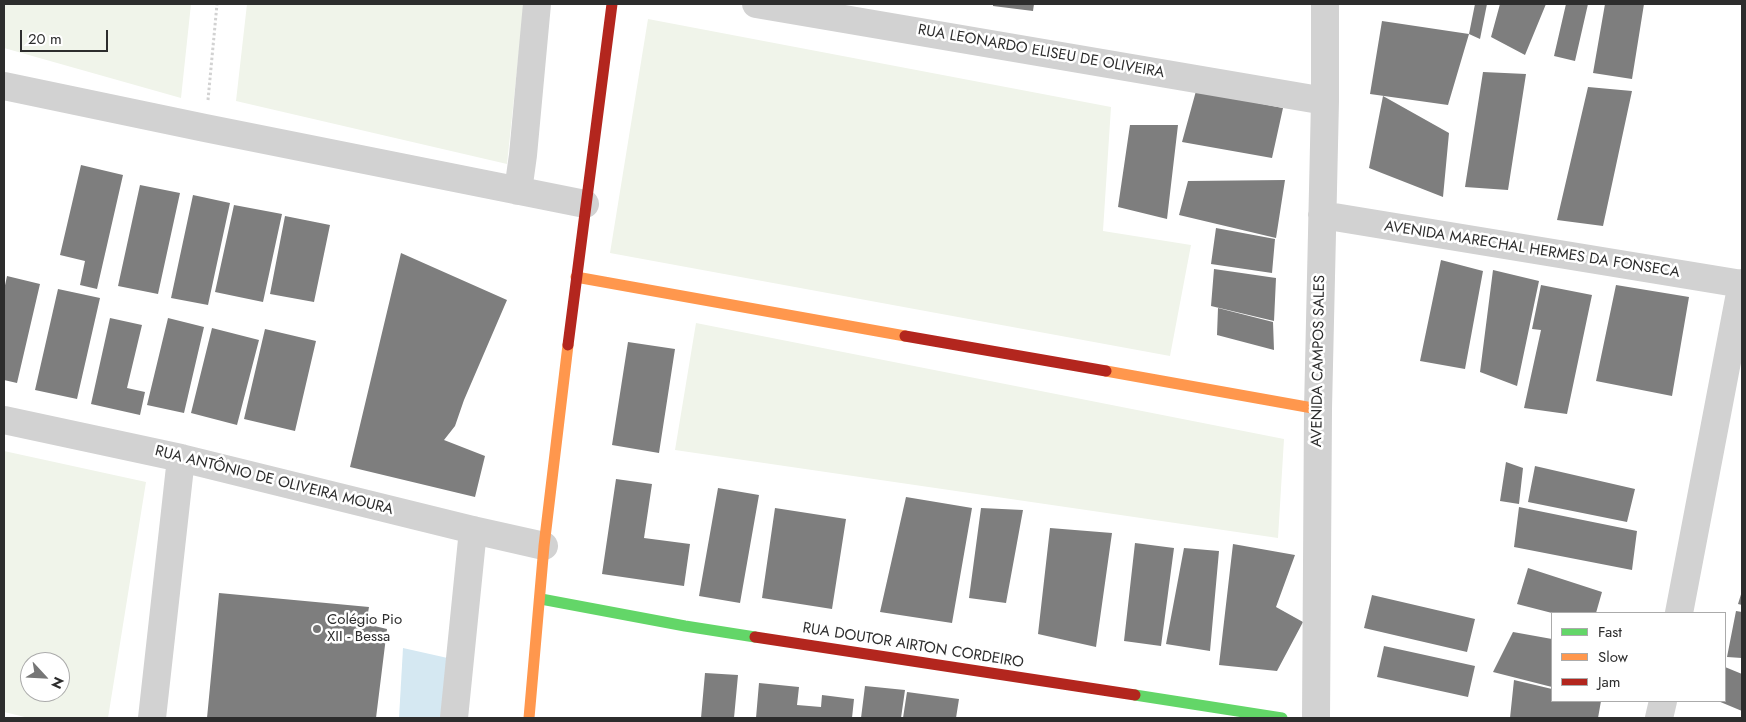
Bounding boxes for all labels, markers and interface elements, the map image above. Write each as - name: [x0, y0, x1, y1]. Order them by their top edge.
- scale bar: [22, 20, 110, 52]
- street label: RUA LEONARDO ELISEU DE OLIVEIRA: [916, 21, 1166, 83]
- text: 20 m: [28, 28, 62, 50]
- street label: AVENIDA MARECHAL HERMES DA FONSECA: [1383, 218, 1681, 282]
- street label: AVENIDA CAMPOS SALES: [1308, 275, 1330, 447]
- street label: RUA ANTÔNIO DE OLIVEIRA MOURA: [153, 443, 395, 519]
- place label: Colégio Pio XII - Bessa: [327, 611, 402, 646]
- legend: [1551, 612, 1726, 702]
- street label: RUA DOUTOR AIRTON CORDEIRO: [801, 620, 1025, 672]
- text: Fast: [1598, 621, 1622, 643]
- marker: Colégio Pio XII - Bessa: [311, 623, 323, 635]
- text: Slow: [1598, 646, 1628, 668]
- north arrow: [20, 652, 70, 702]
- text: Jam: [1598, 671, 1621, 693]
- text: N: [46, 674, 69, 692]

